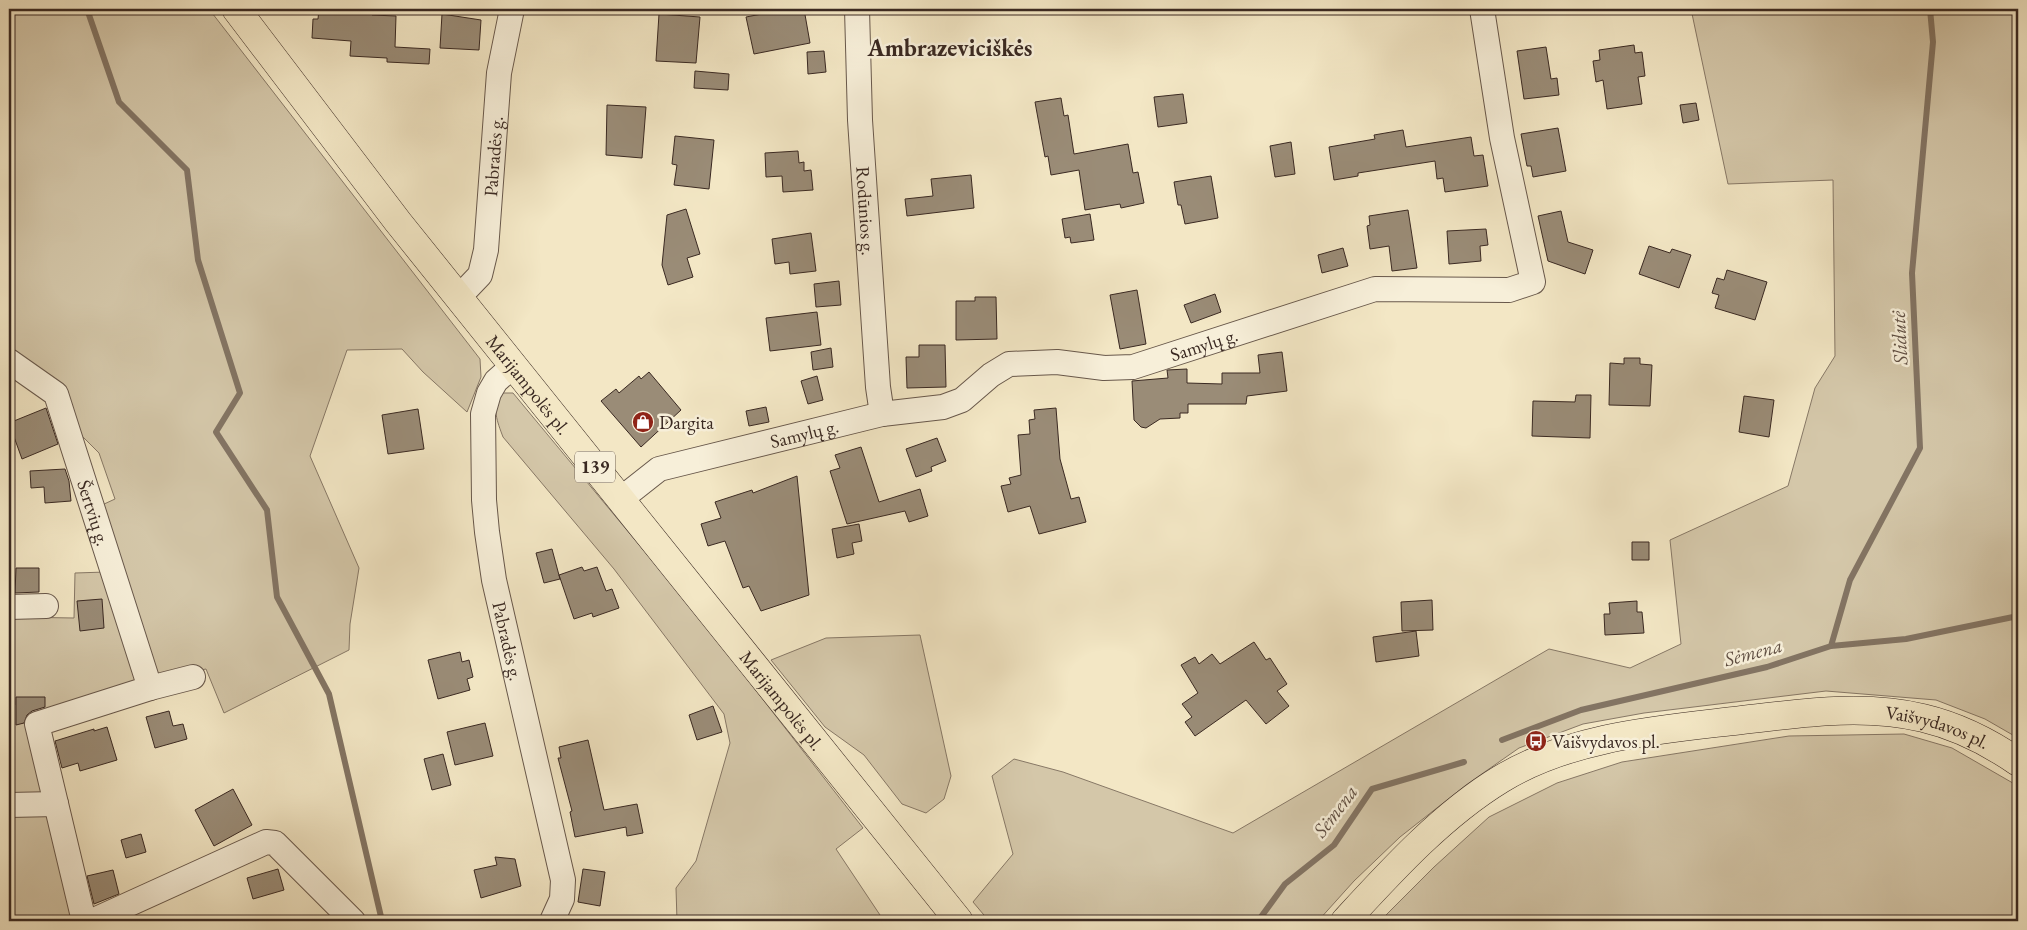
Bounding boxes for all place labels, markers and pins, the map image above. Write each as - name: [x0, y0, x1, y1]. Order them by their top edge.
- shop icon: Dargita: [631, 410, 655, 434]
- place label: Dargita: [659, 410, 714, 435]
- bus stop icon: Vaišvydavos pl.: [1524, 729, 1548, 753]
- place label: Vaišvydavos pl.: [1552, 729, 1660, 754]

